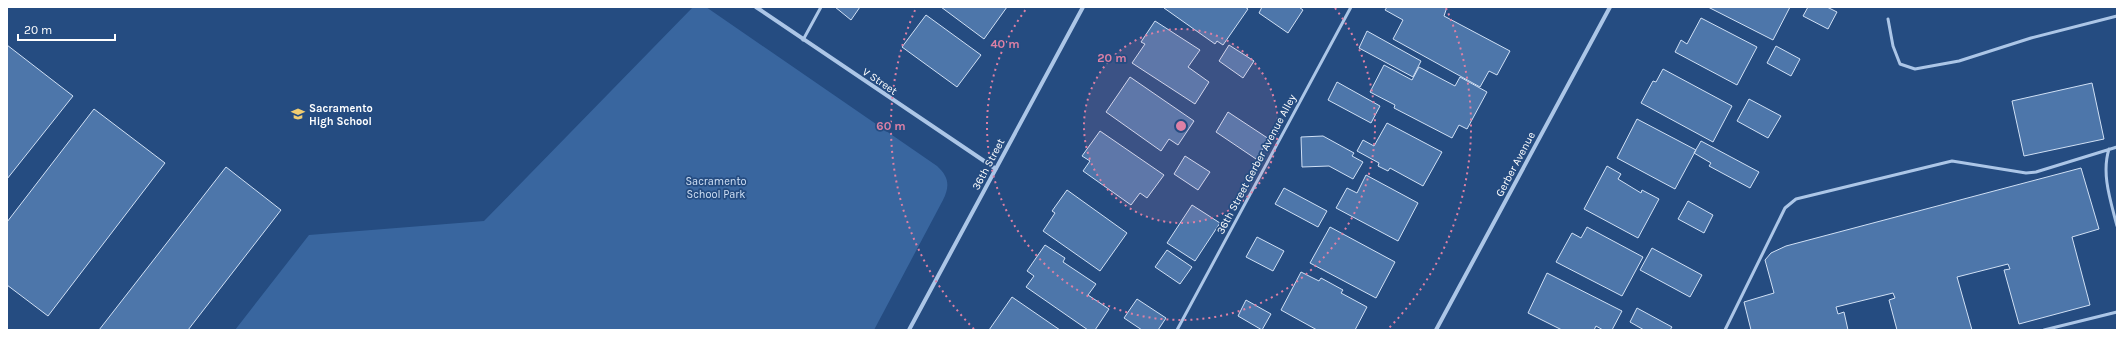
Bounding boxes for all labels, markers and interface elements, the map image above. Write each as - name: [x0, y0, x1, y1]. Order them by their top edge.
- scale bar: [18, 16, 115, 42]
- text: 20 m: [24, 23, 52, 37]
- text: 40 m: [990, 37, 1020, 51]
- text: 20 m: [1097, 51, 1127, 65]
- street label: V Street: [860, 65, 900, 98]
- street label: 36th Street Gerber Avenue Alley: [1214, 92, 1299, 236]
- place label: Sacramento High School: [309, 102, 373, 128]
- school or university icon: Sacramento High School: [290, 106, 306, 122]
- text: 60 m: [876, 119, 906, 133]
- centre of rings: [1174, 119, 1188, 133]
- street label: Gerber Avenue: [1493, 129, 1538, 199]
- street label: 36th Street: [969, 136, 1007, 192]
- park label: Sacramento School Park: [685, 175, 747, 201]

